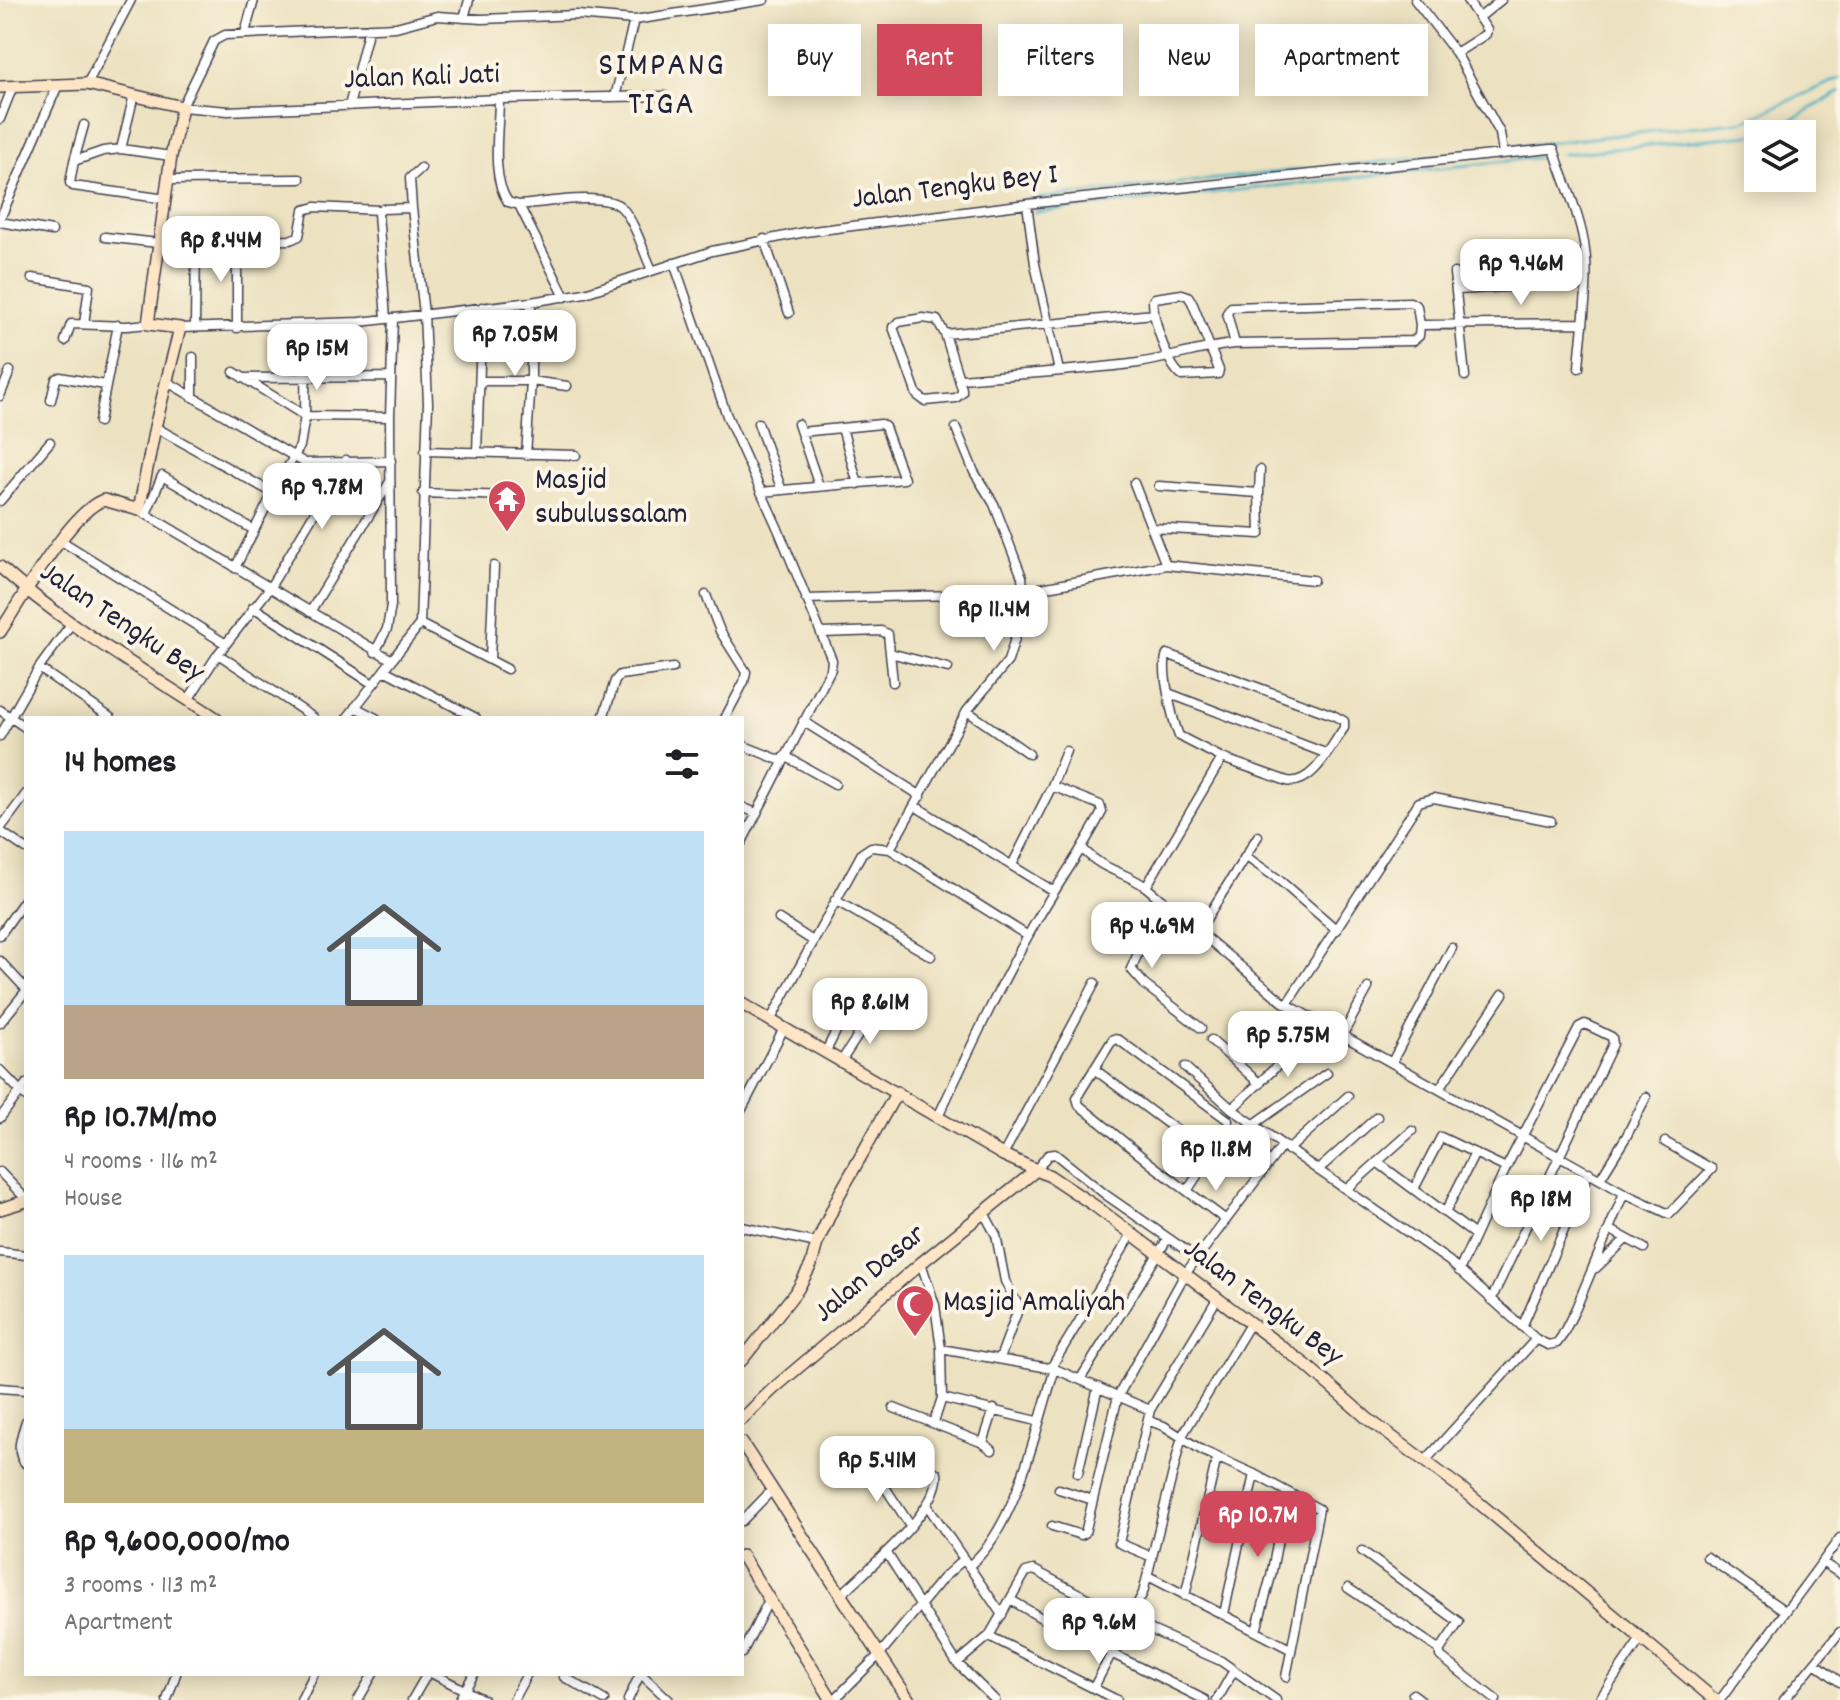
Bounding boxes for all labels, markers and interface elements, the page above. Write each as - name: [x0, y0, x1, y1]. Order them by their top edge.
- chip: Buy: [768, 24, 861, 96]
- chip: Rent: [877, 24, 982, 96]
- chip: Filters: [998, 24, 1123, 96]
- chip: New: [1139, 24, 1239, 96]
- chip: Apartment: [1255, 24, 1428, 96]
- district label: SIMPANG TIGA: [598, 43, 726, 131]
- street label: Jalan Kali Jati: [343, 55, 501, 103]
- map controls: [1744, 120, 1816, 192]
- button: layers: [1744, 120, 1816, 192]
- street label: Jalan Tengku Bey I: [850, 155, 1060, 223]
- pin: Rp 8.44M: [138, 216, 304, 284]
- text: Rp 8.44M: [180, 223, 262, 260]
- pin: Rp 9.46M: [1438, 239, 1604, 307]
- text: Rp 9.46M: [1478, 246, 1564, 283]
- pin: Rp 7.05M: [432, 310, 598, 378]
- text: Rp 7.05M: [472, 317, 558, 354]
- pin: Rp 15M: [252, 324, 382, 392]
- text: Rp 15M: [285, 331, 349, 368]
- place label: Masjid subulussalam: [535, 461, 688, 538]
- pin: Rp 9.78M: [239, 463, 405, 531]
- text: Rp 9.78M: [281, 470, 363, 507]
- temple icon: Masjid subulussalam: [486, 478, 528, 533]
- street label: Jalan Tengku Bey: [30, 553, 213, 696]
- pin: Rp 11.4M: [911, 585, 1077, 653]
- text: Rp 11.4M: [958, 592, 1030, 629]
- text: 14 homes: [64, 740, 177, 789]
- icon: filters: [660, 742, 704, 786]
- icon: home: [312, 883, 456, 1027]
- pin: Rp 4.69M: [1069, 902, 1235, 970]
- text: Rp 4.69M: [1109, 909, 1195, 946]
- pin: Rp 8.61M: [787, 978, 953, 1046]
- text: Rp 8.61M: [830, 985, 910, 1022]
- pin: Rp 5.75M: [1205, 1011, 1371, 1079]
- text: Rp 5.75M: [1246, 1018, 1330, 1055]
- text: Rp 10.7M/mo: [64, 1095, 217, 1144]
- pin: Rp 11.8M: [1133, 1125, 1299, 1193]
- text: Rp 11.8M: [1180, 1132, 1252, 1169]
- text: 4 rooms · 116 m²: [64, 1144, 218, 1181]
- pin: Rp 18M: [1476, 1175, 1606, 1243]
- text: House: [64, 1181, 122, 1218]
- text: Rp 18M: [1510, 1182, 1572, 1219]
- street label: Jalan Dasar: [806, 1215, 936, 1335]
- street label: Jalan Tengku Bey: [1173, 1229, 1352, 1379]
- mosque icon: Masjid Amaliyah: [894, 1283, 936, 1338]
- place label: Masjid Amaliyah: [943, 1283, 1125, 1326]
- icon: home: [312, 1307, 456, 1451]
- pin: Rp 5.41M: [794, 1436, 960, 1504]
- text: Rp 5.41M: [838, 1443, 916, 1480]
- pin: Rp 10.7M: [1175, 1491, 1341, 1559]
- text: Rp 10.7M: [1218, 1498, 1298, 1535]
- text: Rp 9,600,000/mo: [64, 1519, 290, 1568]
- text: 3 rooms · 113 m²: [64, 1568, 217, 1605]
- pin: Rp 9.6M: [1025, 1598, 1173, 1666]
- text: Apartment: [64, 1605, 173, 1642]
- text: Rp 9.6M: [1062, 1605, 1136, 1642]

